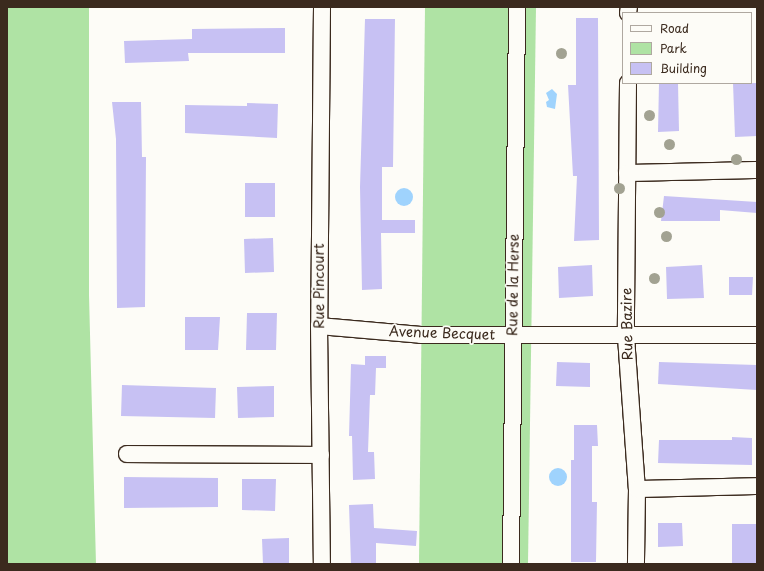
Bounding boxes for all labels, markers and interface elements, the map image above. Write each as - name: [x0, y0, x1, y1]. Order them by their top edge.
- legend: [622, 12, 752, 84]
- text: Road: [660, 19, 689, 37]
- text: Park: [660, 39, 687, 57]
- text: Building: [660, 59, 707, 77]
- street label: Rue de la Herse: [504, 232, 522, 338]
- street label: Rue Pincourt: [311, 243, 327, 329]
- street label: Rue Bazire: [618, 288, 636, 360]
- street label: Avenue Becquet: [389, 323, 495, 343]

